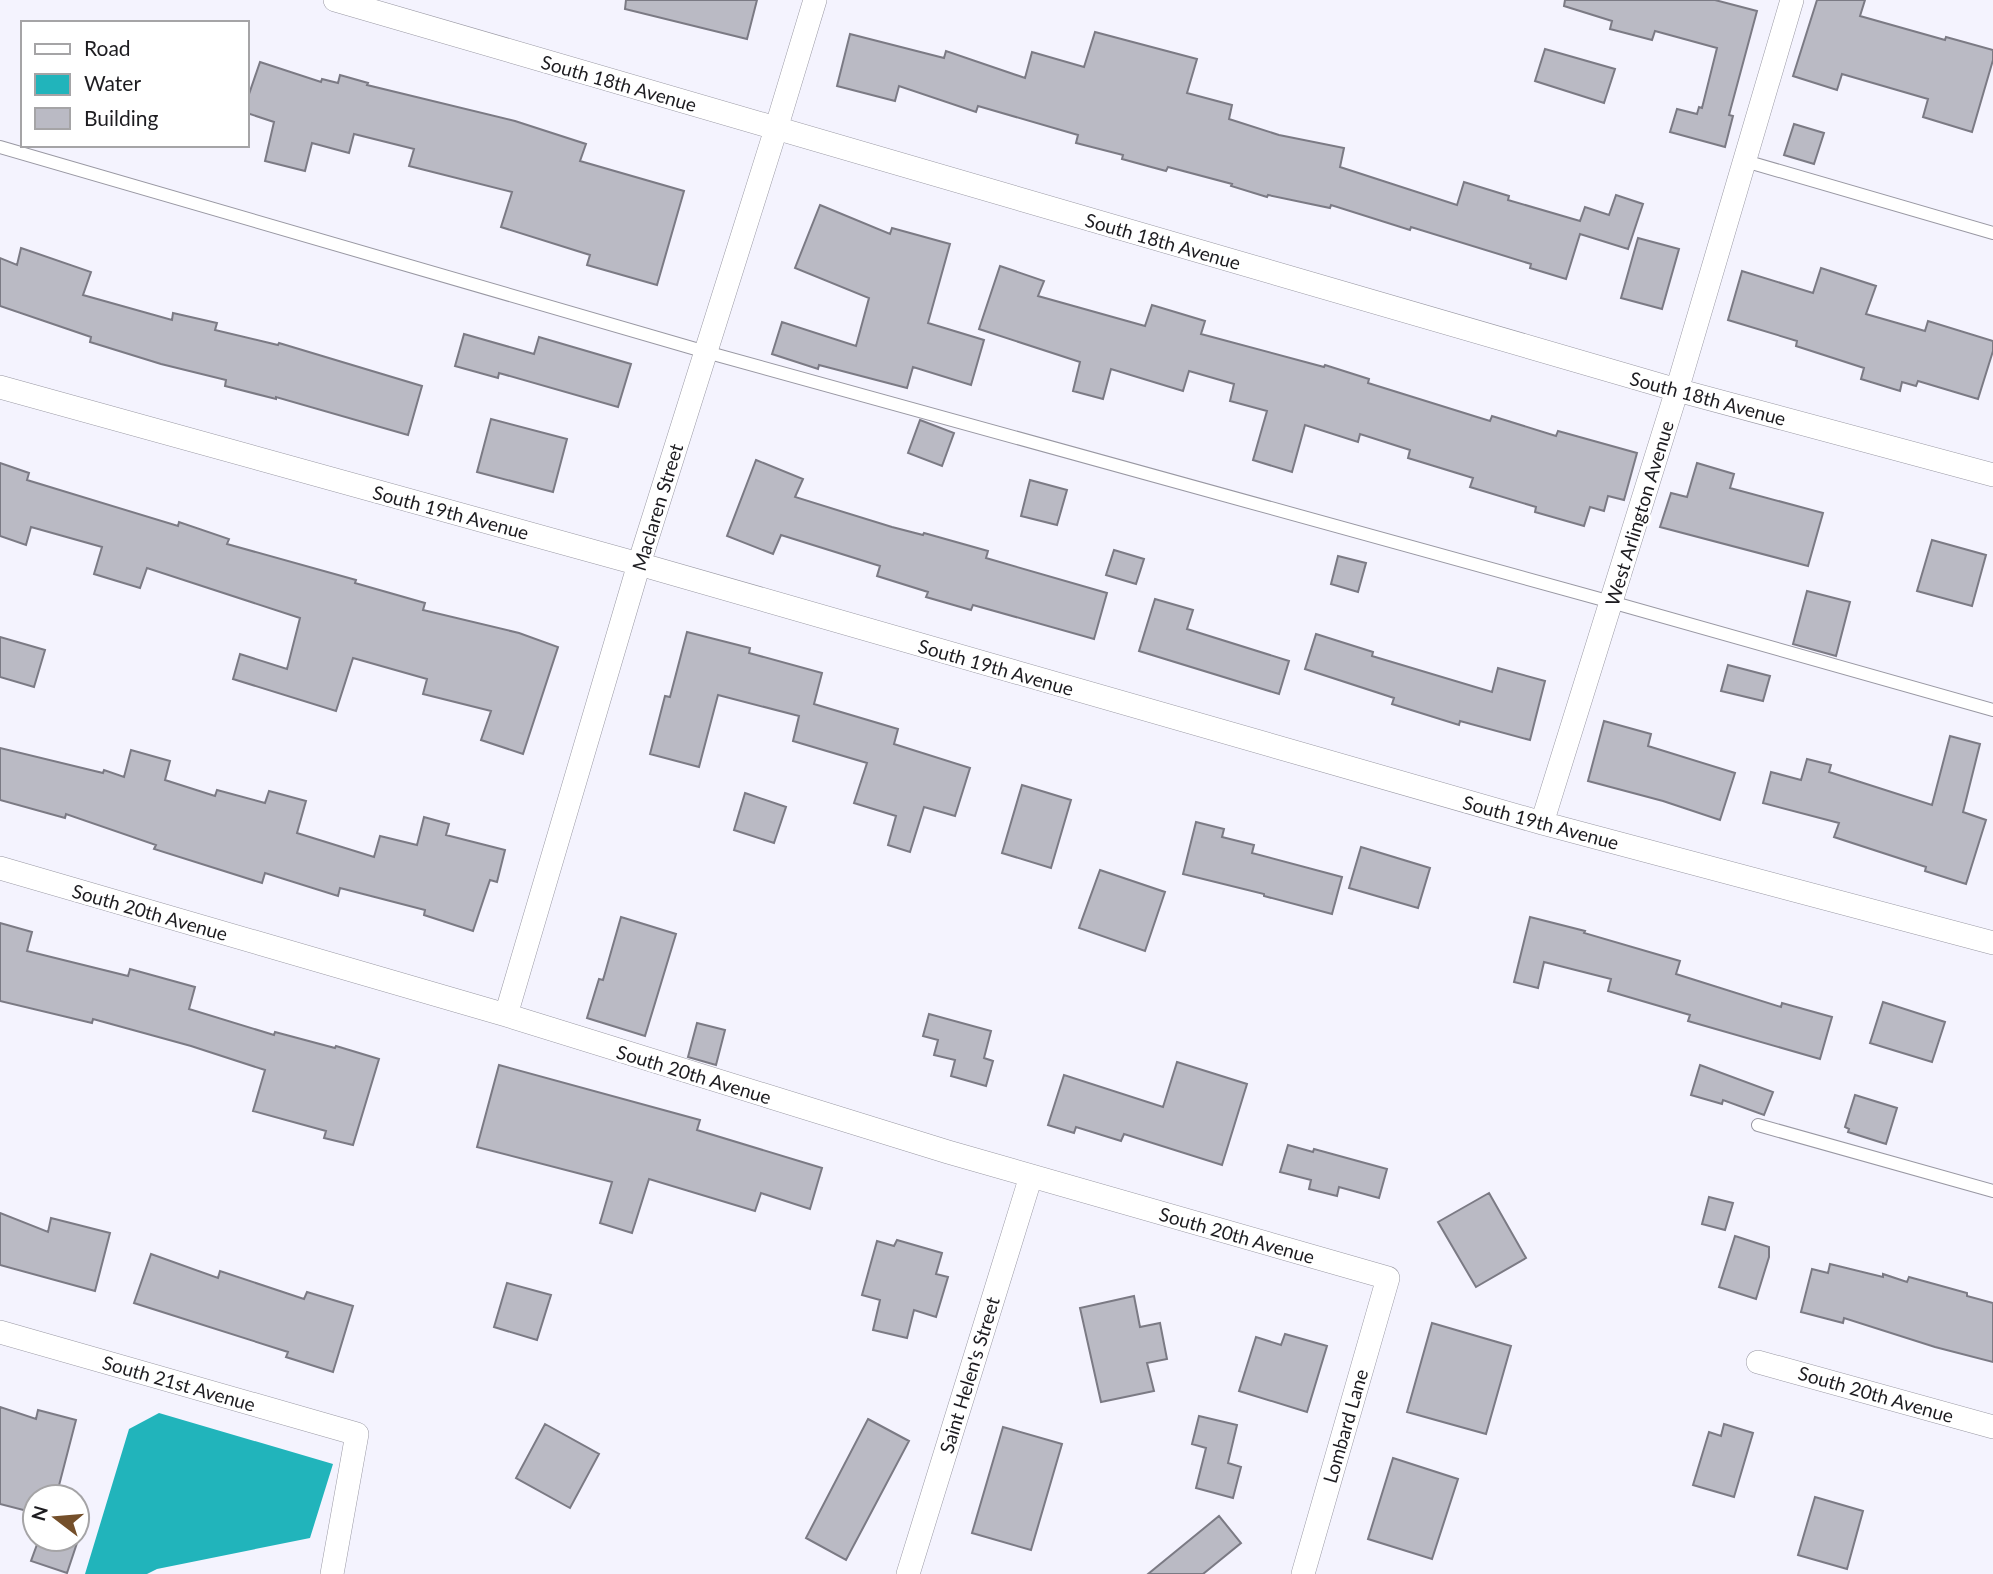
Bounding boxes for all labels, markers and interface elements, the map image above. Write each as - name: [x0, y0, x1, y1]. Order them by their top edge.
- legend: [21, 21, 248, 147]
- text: Road: [84, 35, 131, 60]
- street label: South 18th Avenue: [539, 50, 699, 116]
- text: Water: [84, 70, 141, 95]
- text: Building: [84, 105, 159, 130]
- street label: South 18th Avenue: [1083, 208, 1243, 274]
- street label: South 18th Avenue: [1628, 366, 1788, 430]
- street label: West Arlington Avenue: [1600, 418, 1678, 608]
- street label: Maclaren Street: [627, 440, 687, 573]
- street label: South 19th Avenue: [371, 480, 531, 544]
- street label: South 19th Avenue: [916, 634, 1076, 700]
- street label: South 19th Avenue: [1461, 790, 1621, 854]
- street label: South 20th Avenue: [70, 879, 230, 945]
- street label: South 20th Avenue: [614, 1040, 774, 1108]
- street label: South 20th Avenue: [1157, 1202, 1317, 1268]
- street label: Saint Helen's Street: [934, 1294, 1004, 1456]
- street label: South 21st Avenue: [100, 1350, 258, 1416]
- street label: South 20th Avenue: [1796, 1361, 1956, 1427]
- street label: Lombard Lane: [1318, 1366, 1372, 1486]
- north arrow: [21, 1483, 91, 1553]
- text: N: [26, 1503, 52, 1523]

